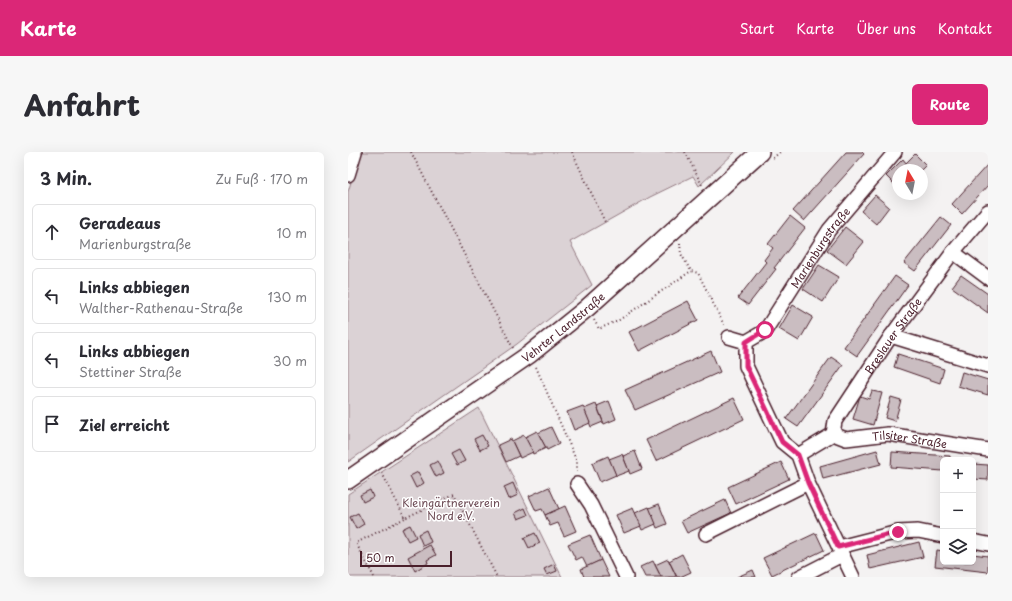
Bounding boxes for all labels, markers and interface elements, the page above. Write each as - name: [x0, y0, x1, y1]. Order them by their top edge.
- text: Karte: [20, 14, 77, 42]
- text: Start: [739, 18, 774, 39]
- text: Karte: [796, 18, 834, 39]
- text: Über uns: [856, 18, 916, 39]
- text: Kontakt: [938, 18, 992, 39]
- text: Anfahrt: [24, 83, 140, 126]
- button: Route: [912, 84, 988, 125]
- north arrow: [892, 164, 928, 200]
- text: 3 Min.: [40, 165, 92, 191]
- text: Zu Fuß · 170 m: [215, 169, 308, 188]
- street label: Marienburgstraße: [786, 203, 854, 291]
- text: Geradeaus: [79, 211, 161, 234]
- icon: ahead: [41, 221, 63, 243]
- text: 10 m: [277, 223, 307, 242]
- text: Marienburgstraße: [79, 234, 191, 253]
- text: Links abbiegen: [79, 275, 190, 298]
- icon: left: [41, 285, 63, 307]
- text: 130 m: [268, 287, 307, 306]
- street label: Vehrter Landstraße: [518, 288, 608, 366]
- street label: Breslauer Straße: [860, 294, 925, 377]
- text: Walther-Rathenau-Straße: [79, 298, 243, 317]
- route start: [756, 321, 774, 339]
- text: Links abbiegen: [79, 339, 190, 362]
- icon: left: [41, 349, 63, 371]
- text: 30 m: [273, 351, 307, 370]
- text: Stettiner Straße: [79, 362, 182, 381]
- icon: arrive: [41, 413, 63, 435]
- text: Ziel erreicht: [79, 413, 170, 436]
- street label: Tilsiter Straße: [871, 425, 949, 452]
- map controls: [940, 457, 976, 565]
- button: +: [940, 457, 976, 493]
- button: −: [940, 493, 976, 529]
- park label: Kleingärtnerverein Nord e.V.: [402, 494, 500, 524]
- route end: [889, 523, 907, 541]
- button: layers: [940, 529, 976, 565]
- scale bar: [360, 549, 452, 568]
- text: 50 m: [366, 549, 395, 566]

